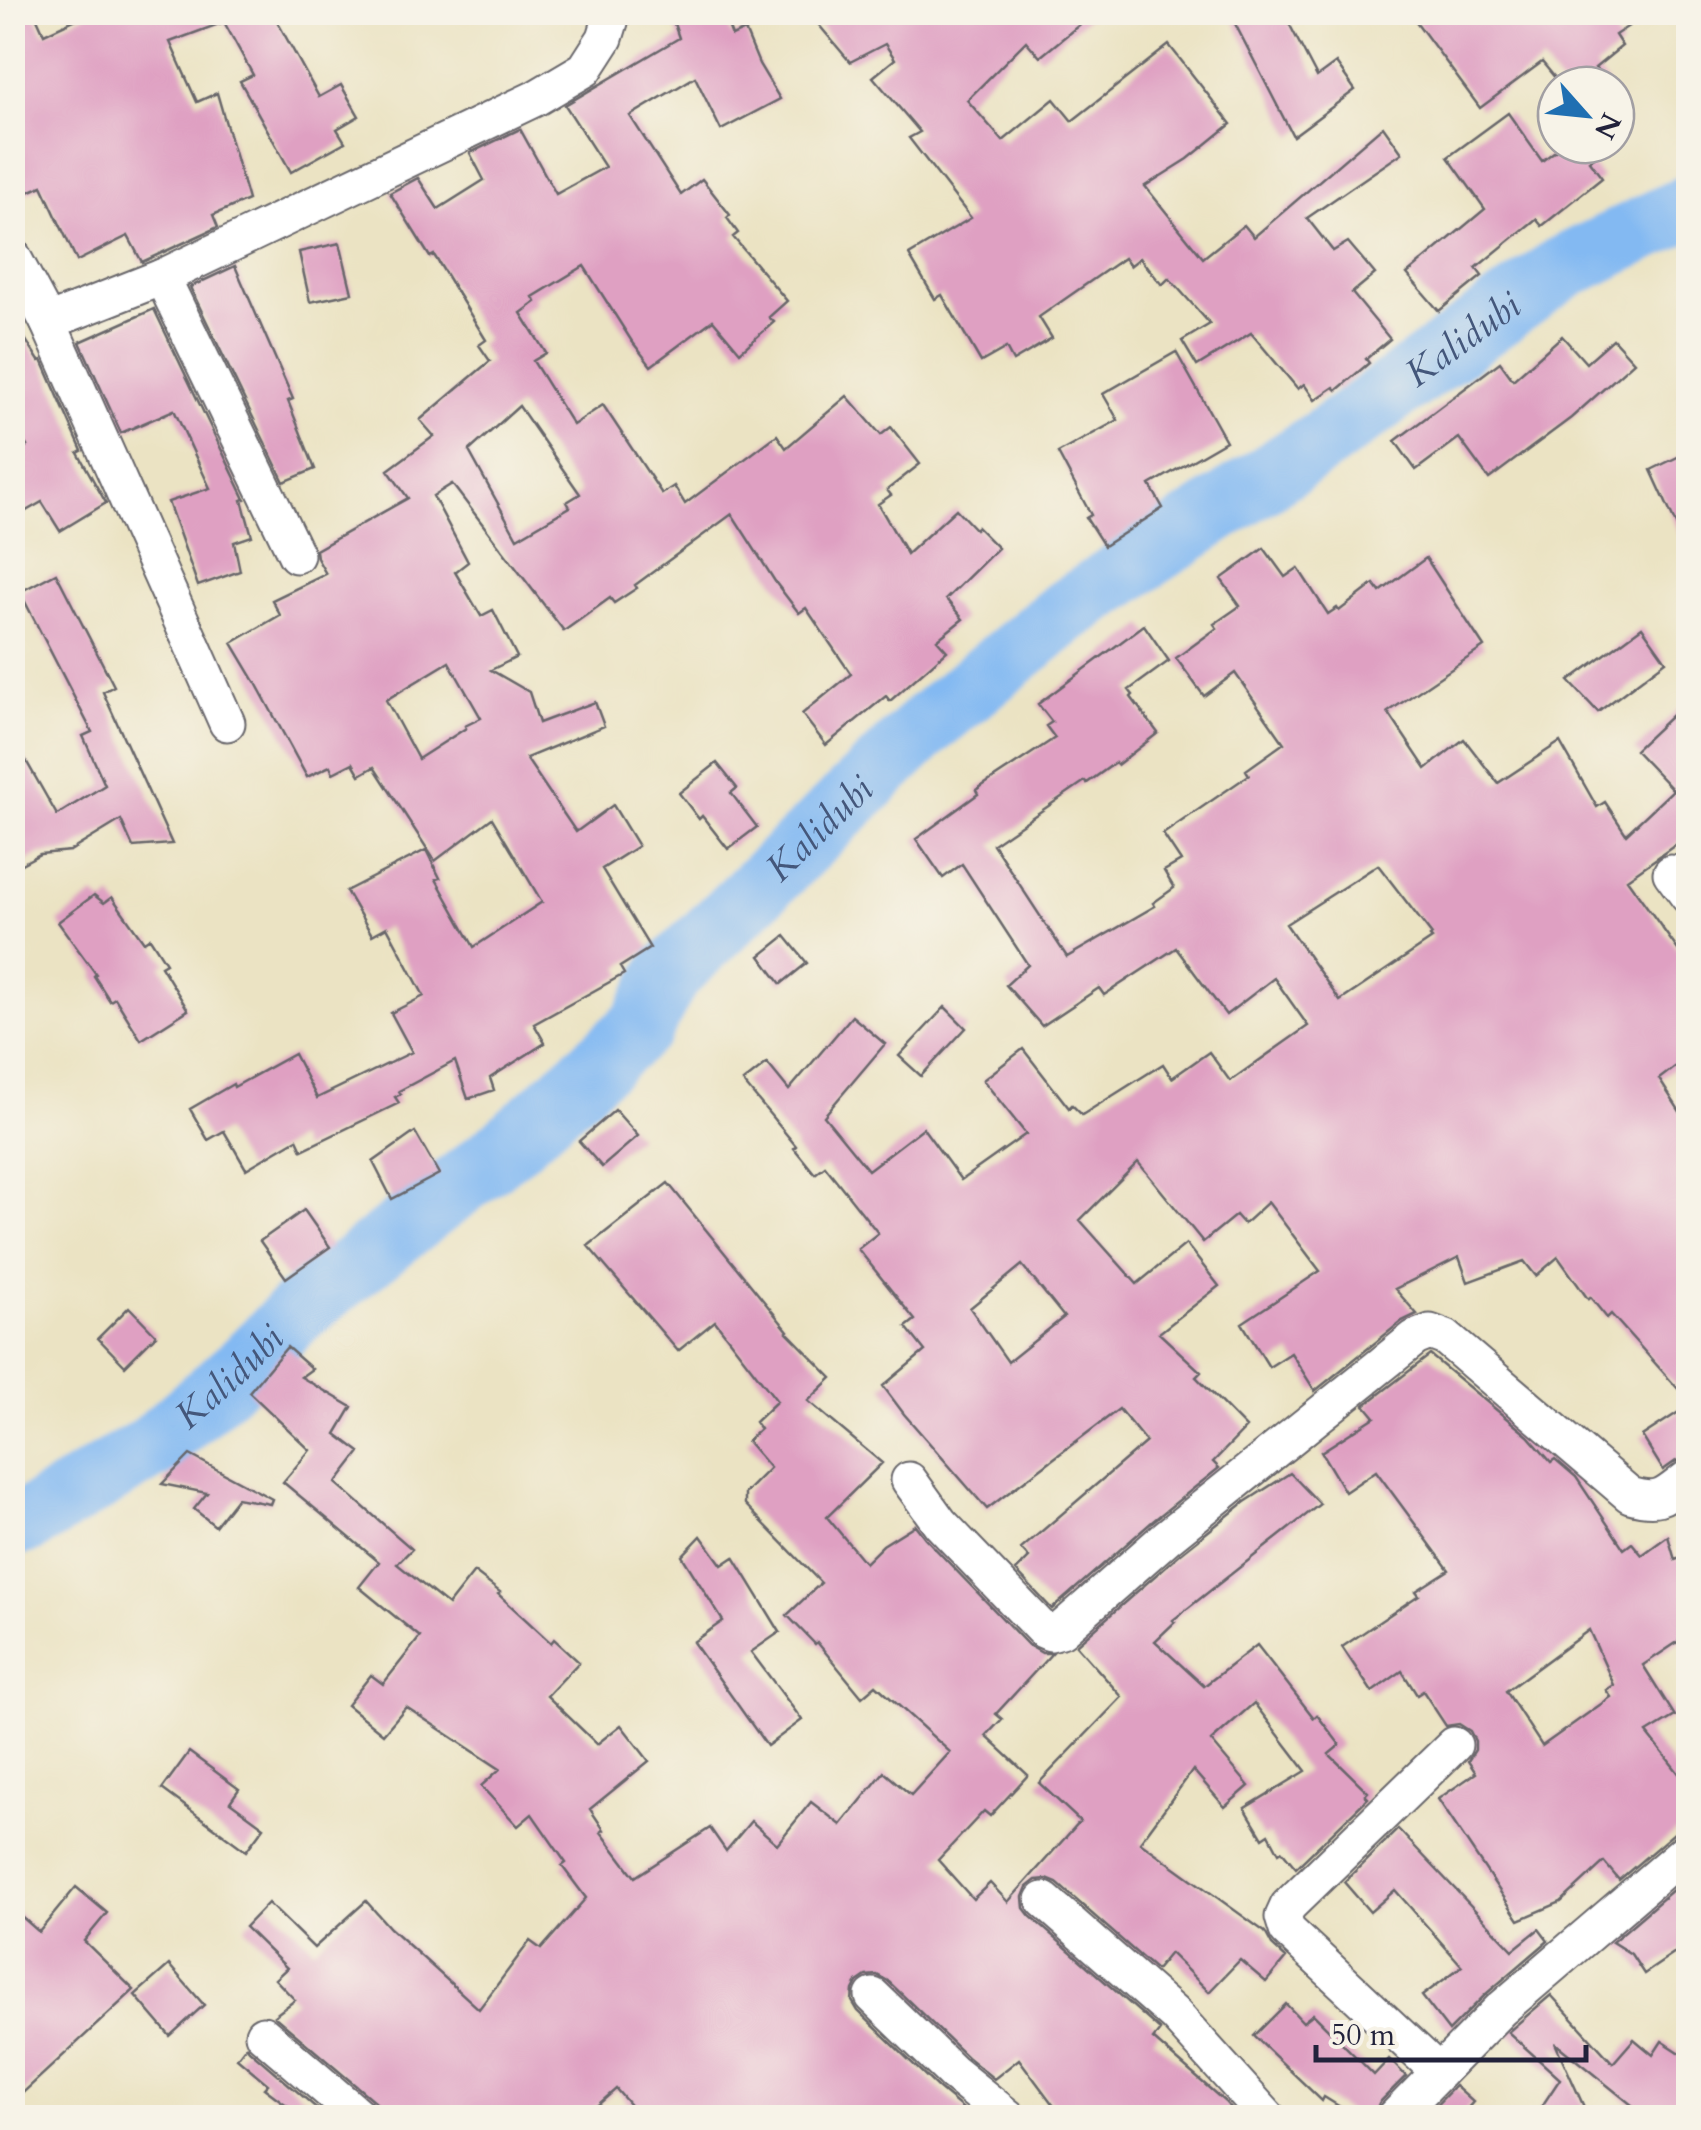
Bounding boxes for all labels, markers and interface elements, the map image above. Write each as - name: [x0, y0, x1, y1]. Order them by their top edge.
- north arrow: [1536, 65, 1636, 165]
- text: N: [1585, 106, 1630, 145]
- water label: Kalidubi: [1394, 280, 1532, 399]
- water label: Kalidubi: [754, 764, 885, 893]
- water label: Kalidubi: [164, 1314, 296, 1441]
- scale bar: [1316, 2000, 1586, 2062]
- text: 50 m: [1331, 2015, 1396, 2056]

